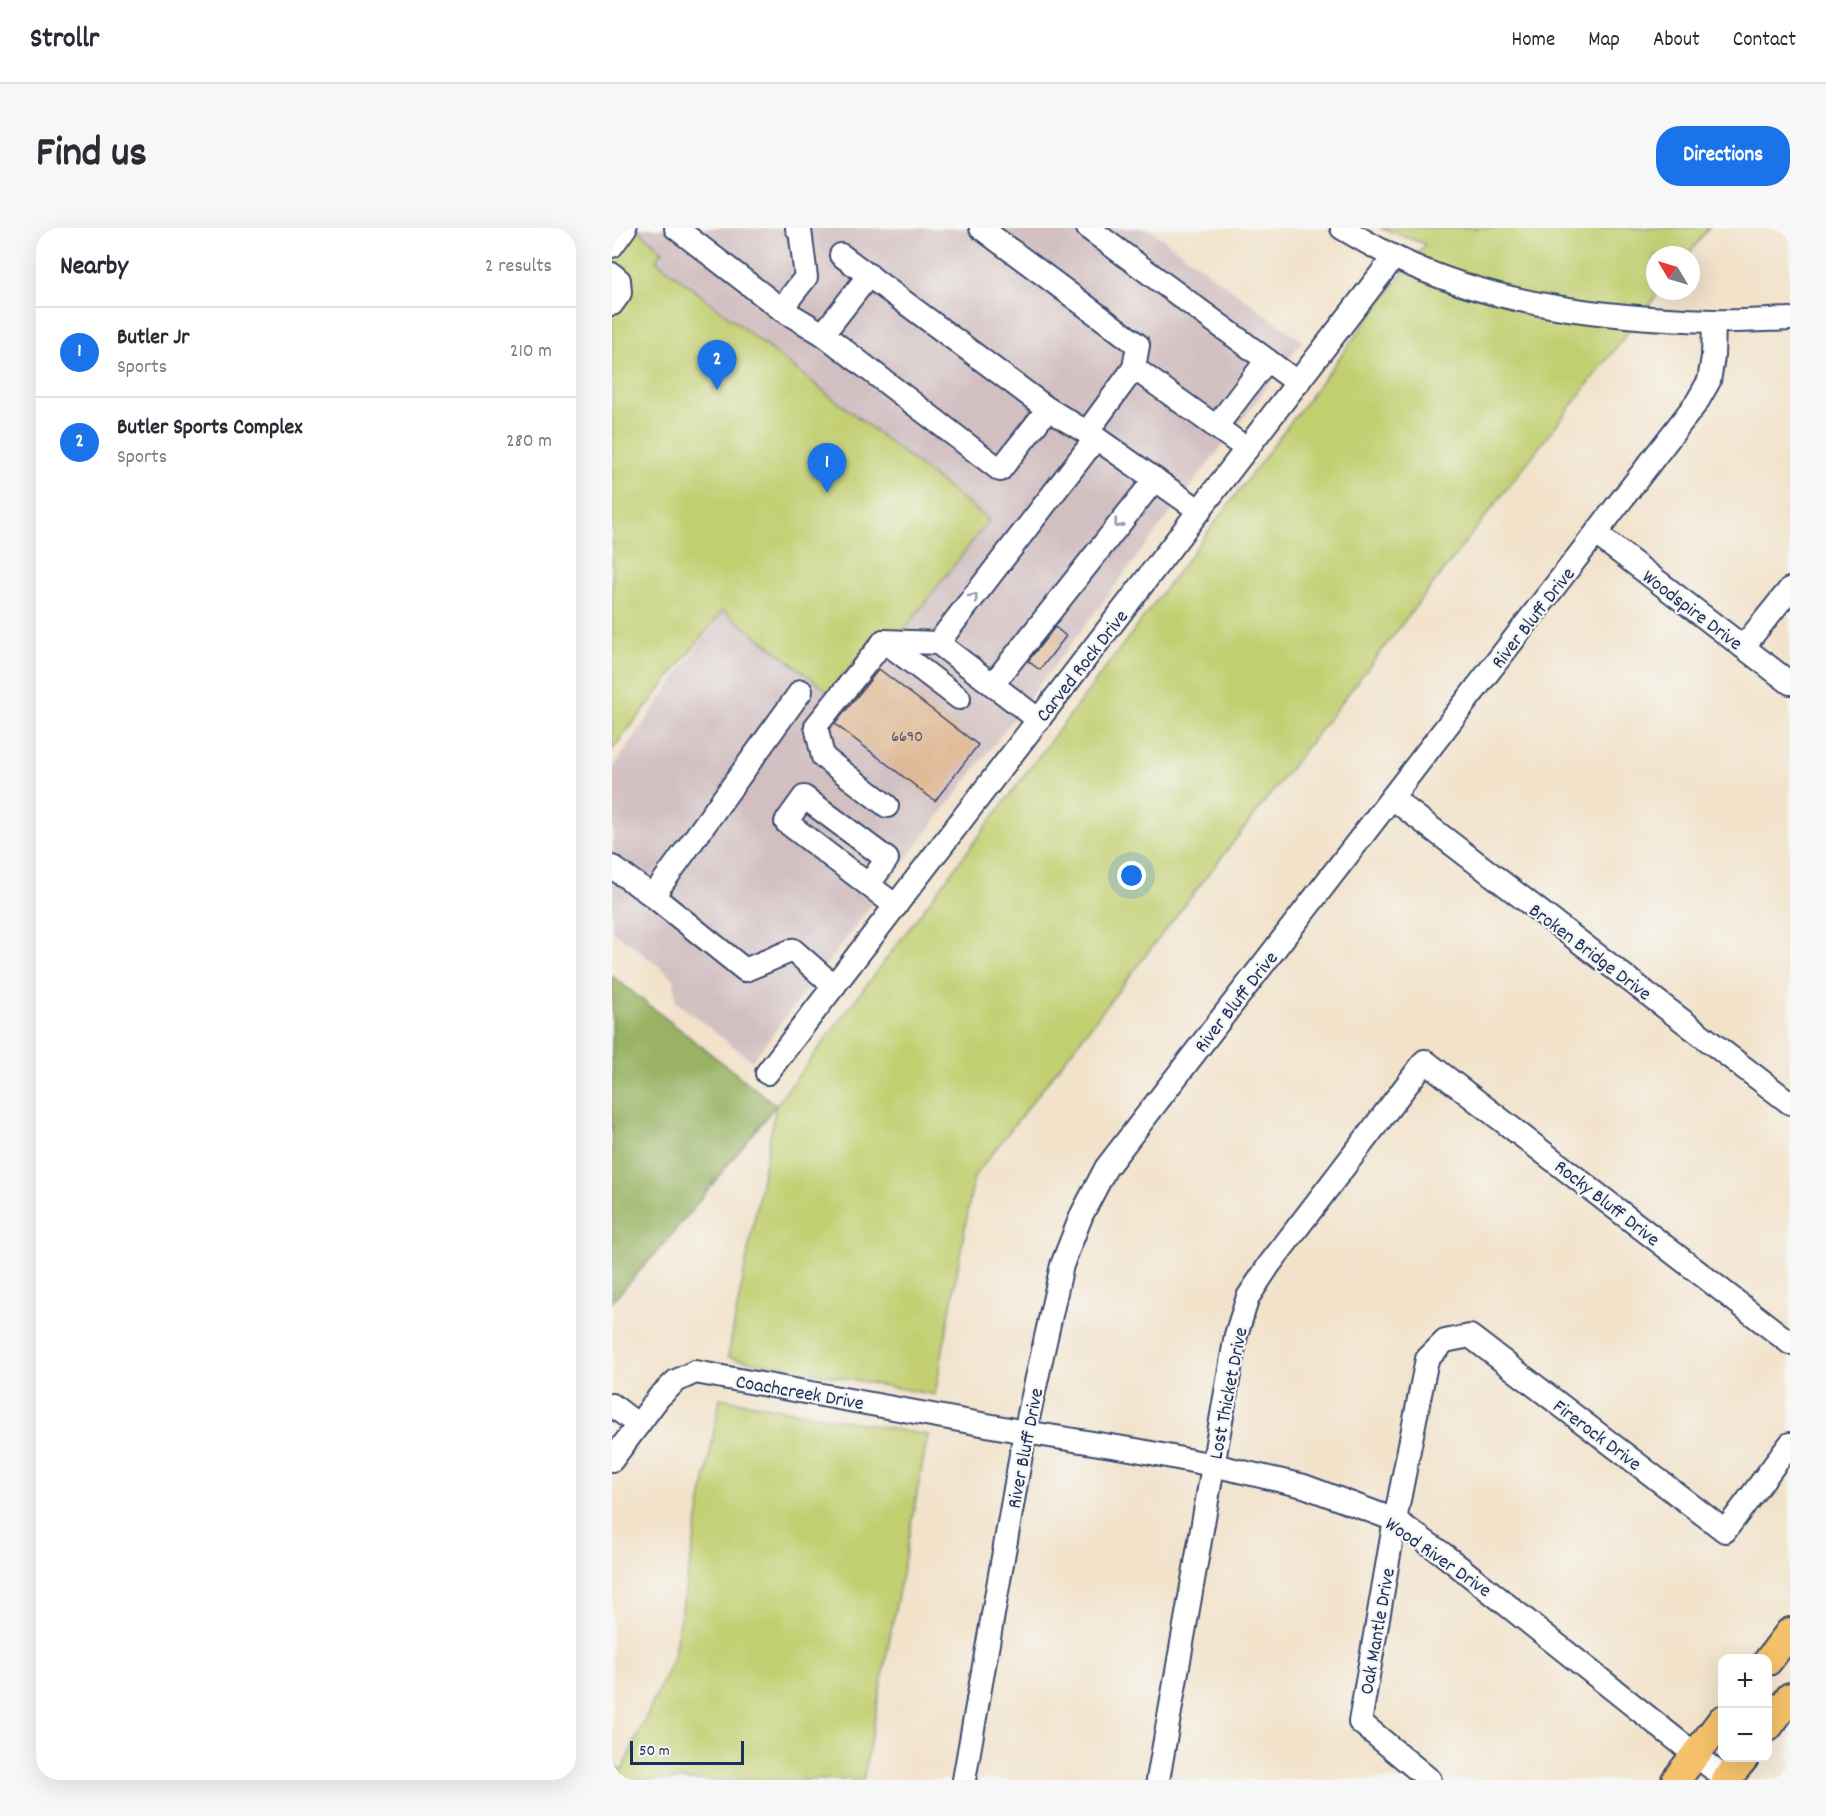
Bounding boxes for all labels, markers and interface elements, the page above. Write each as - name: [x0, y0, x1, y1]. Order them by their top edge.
- text: Strollr: [30, 21, 99, 61]
- text: Home: [1511, 26, 1555, 56]
- text: Map: [1588, 26, 1620, 56]
- text: About: [1653, 26, 1700, 56]
- text: Contact: [1733, 26, 1796, 56]
- text: Find us: [36, 126, 147, 186]
- button: Directions: [1656, 126, 1790, 186]
- north arrow: [1646, 246, 1700, 300]
- text: Nearby: [60, 249, 128, 286]
- text: 2 results: [485, 253, 552, 281]
- text: Butler Jr: [117, 323, 189, 354]
- text: 1: [77, 338, 82, 366]
- text: 210 m: [510, 338, 552, 366]
- pin: 2: [698, 340, 736, 390]
- text: Sports: [117, 354, 167, 382]
- text: Butler Sports Complex: [117, 413, 302, 444]
- text: 2: [75, 428, 84, 456]
- text: 280 m: [506, 428, 552, 456]
- text: Sports: [117, 444, 167, 472]
- pin: 1: [808, 444, 846, 493]
- one-way arrow: [1115, 518, 1126, 529]
- street label: River Bluff Drive: [1486, 562, 1583, 676]
- street label: Woodspire Drive: [1635, 564, 1747, 659]
- one-way arrow: [967, 592, 978, 603]
- street label: Carved Rock Drive: [1031, 605, 1136, 729]
- house number: 6690: [891, 726, 923, 749]
- your location: [1117, 861, 1146, 890]
- street label: Broken Bridge Drive: [1522, 898, 1657, 1009]
- street label: River Bluff Drive: [1189, 946, 1286, 1060]
- street label: Rocky Bluff Drive: [1547, 1154, 1665, 1255]
- street label: Lost Thicket Drive: [1203, 1325, 1256, 1462]
- street label: Coachcreek Drive: [733, 1369, 866, 1419]
- street label: River Bluff Drive: [1002, 1386, 1052, 1511]
- street label: Firerock Drive: [1546, 1394, 1646, 1479]
- street label: Wood River Drive: [1378, 1511, 1496, 1606]
- street label: Oak Mantle Drive: [1354, 1566, 1404, 1697]
- map controls: [1718, 1654, 1772, 1762]
- button: +: [1718, 1654, 1772, 1708]
- button: −: [1718, 1708, 1772, 1762]
- scale bar: [630, 1738, 744, 1766]
- text: 50 m: [639, 1740, 670, 1763]

